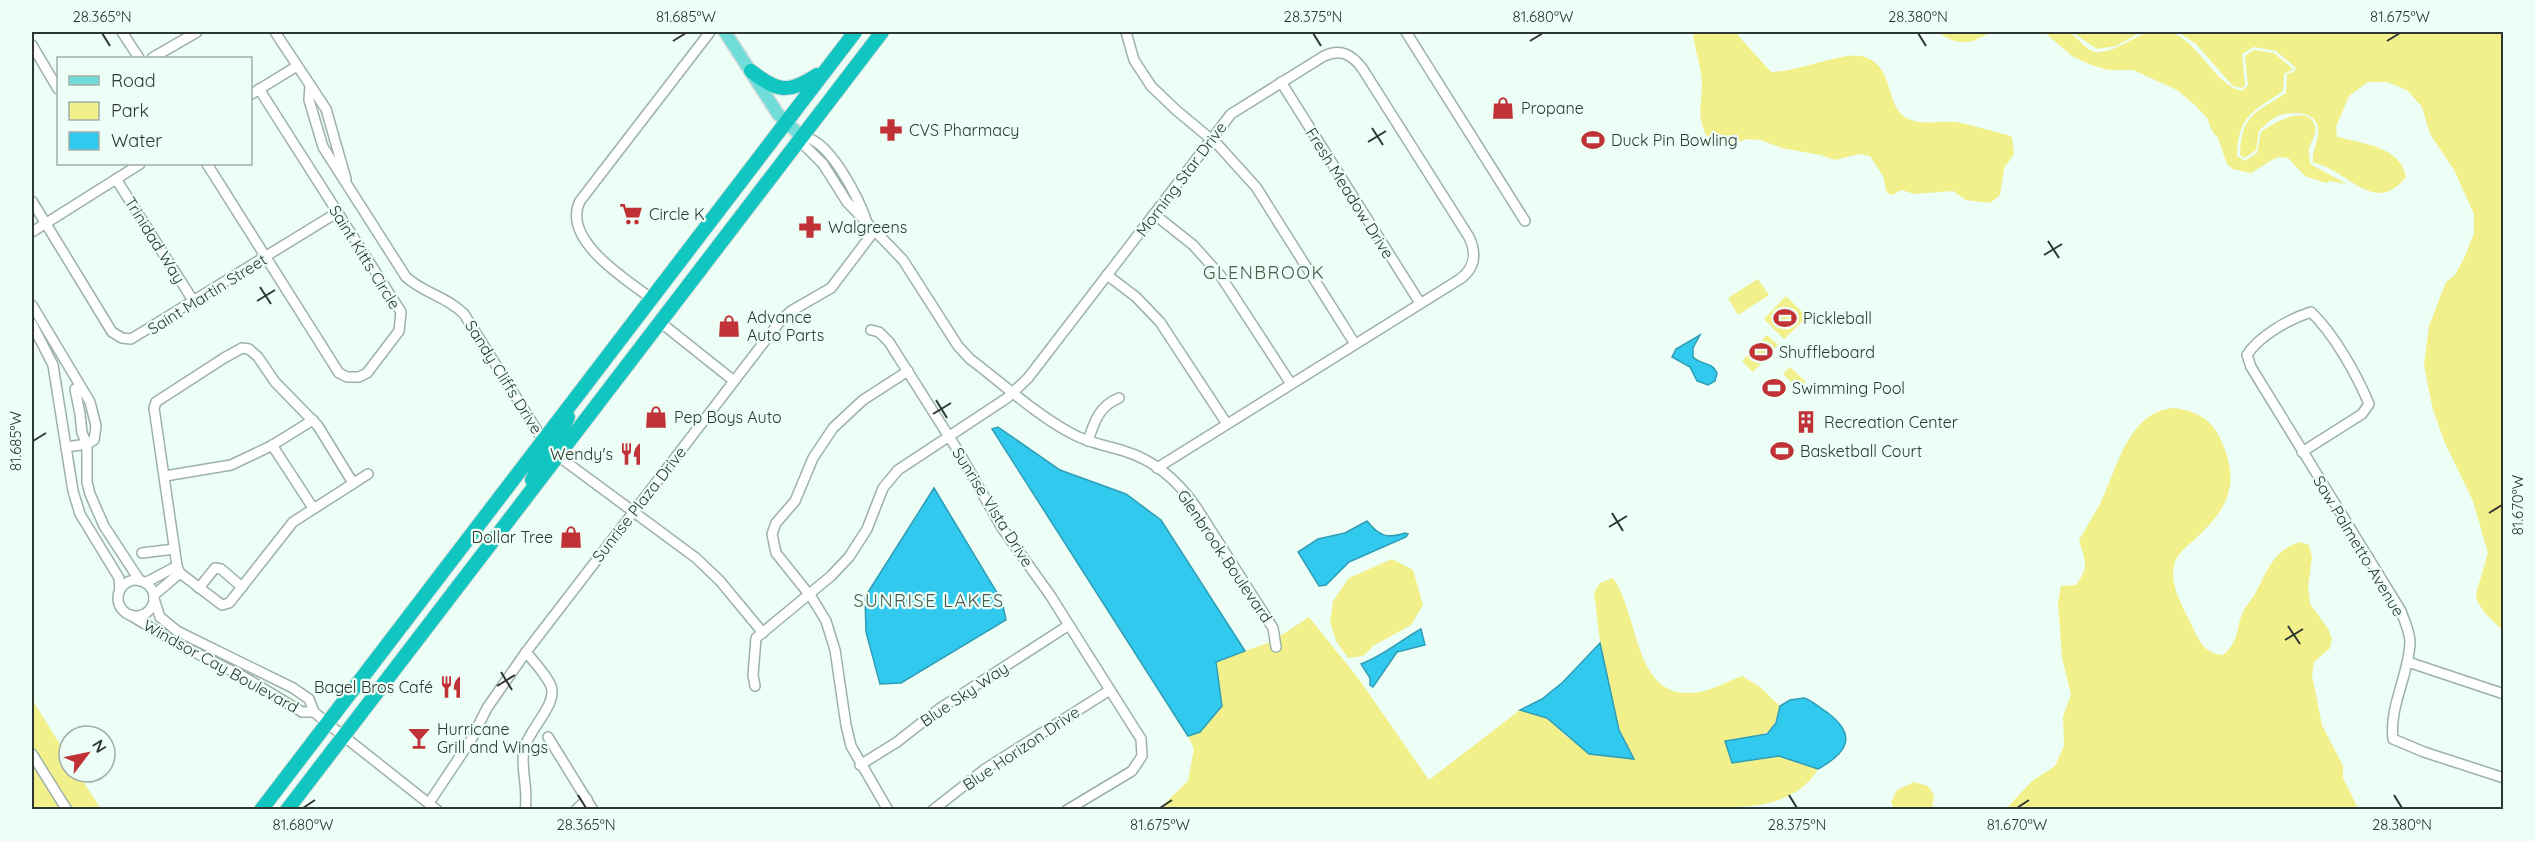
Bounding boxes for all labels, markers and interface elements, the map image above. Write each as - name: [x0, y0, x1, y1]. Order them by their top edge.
- text: 28.365°N: [72, 7, 132, 26]
- text: 81.685°W: [656, 7, 717, 26]
- text: 28.375°N: [1284, 7, 1342, 26]
- text: 81.680°W: [1513, 7, 1574, 26]
- text: 28.380°N: [1888, 7, 1948, 26]
- text: 81.675°W: [2370, 7, 2430, 26]
- legend: [57, 57, 252, 165]
- text: Road: [111, 69, 156, 92]
- shop icon: Propane: [1490, 95, 1516, 121]
- place label: Propane: [1521, 98, 1584, 118]
- text: Park: [111, 99, 149, 122]
- pharmacy icon: CVS Pharmacy: [878, 117, 904, 143]
- street label: Morning Star Drive: [1131, 118, 1231, 240]
- place label: CVS Pharmacy: [909, 120, 1019, 140]
- street label: Fresh Meadow Drive: [1302, 124, 1398, 262]
- sports icon: Duck Pin Bowling: [1580, 127, 1606, 153]
- text: Water: [111, 129, 162, 152]
- place label: Duck Pin Bowling: [1611, 130, 1738, 150]
- street label: Trinidad Way: [120, 193, 190, 287]
- street label: Saint Kitts Circle: [325, 201, 405, 313]
- supermarket icon: Circle K: [618, 201, 644, 227]
- place label: Circle K: [649, 204, 705, 224]
- pharmacy icon: Walgreens: [797, 214, 823, 240]
- place label: Walgreens: [828, 217, 907, 237]
- street label: Saint Martin Street: [144, 249, 270, 339]
- district label: GLENBROOK: [1203, 261, 1325, 284]
- sports icon: Pickleball: [1772, 305, 1798, 331]
- place label: Advance Auto Parts: [747, 307, 824, 345]
- place label: Pickleball: [1803, 308, 1872, 328]
- shop icon: Advance Auto Parts: [716, 313, 742, 339]
- street label: Sandy Cliffs Drive: [461, 316, 547, 438]
- sports icon: Shuffleboard: [1748, 339, 1774, 365]
- place label: Shuffleboard: [1779, 342, 1875, 362]
- sports icon: Swimming Pool: [1761, 375, 1787, 401]
- place label: Swimming Pool: [1792, 378, 1905, 398]
- shop icon: Pep Boys Auto: [643, 404, 669, 430]
- place label: Pep Boys Auto: [674, 407, 782, 427]
- building icon: Recreation Center: [1793, 409, 1819, 435]
- text: 81.685°W: [6, 410, 25, 471]
- place label: Recreation Center: [1824, 412, 1958, 432]
- sports icon: Basketball Court: [1769, 438, 1795, 464]
- restaurant icon: Wendy's: [618, 441, 644, 467]
- place label: Basketball Court: [1800, 441, 1922, 461]
- street label: Sunrise Plaza Drive: [588, 442, 690, 566]
- street label: Sunrise Vista Drive: [948, 443, 1038, 571]
- place label: Wendy's: [550, 444, 613, 464]
- street label: Saw Palmetto Avenue: [2309, 472, 2409, 620]
- text: 81.670°W: [2508, 474, 2527, 535]
- street label: Glenbrook Boulevard: [1173, 486, 1277, 626]
- shop icon: Dollar Tree: [558, 524, 584, 550]
- place label: Dollar Tree: [472, 527, 553, 547]
- district label: SUNRISE LAKES: [853, 589, 1005, 612]
- street label: Windsor Cay Boulevard: [140, 615, 302, 717]
- street label: Blue Sky Way: [916, 657, 1012, 731]
- restaurant icon: Bagel Bros Café: [438, 674, 464, 700]
- place label: Bagel Bros Café: [314, 677, 433, 697]
- street label: Blue Horizon Drive: [959, 702, 1083, 794]
- place label: Hurricane Grill and Wings: [437, 719, 548, 757]
- north arrow: [57, 724, 117, 784]
- bar icon: Hurricane Grill and Wings: [406, 725, 432, 751]
- text: N: [88, 736, 111, 756]
- text: 81.680°W: [273, 815, 334, 834]
- text: 28.365°N: [556, 815, 616, 834]
- text: 81.675°W: [1130, 815, 1190, 834]
- text: 28.375°N: [1768, 815, 1826, 834]
- text: 81.670°W: [1987, 815, 2048, 834]
- text: 28.380°N: [2372, 815, 2432, 834]

